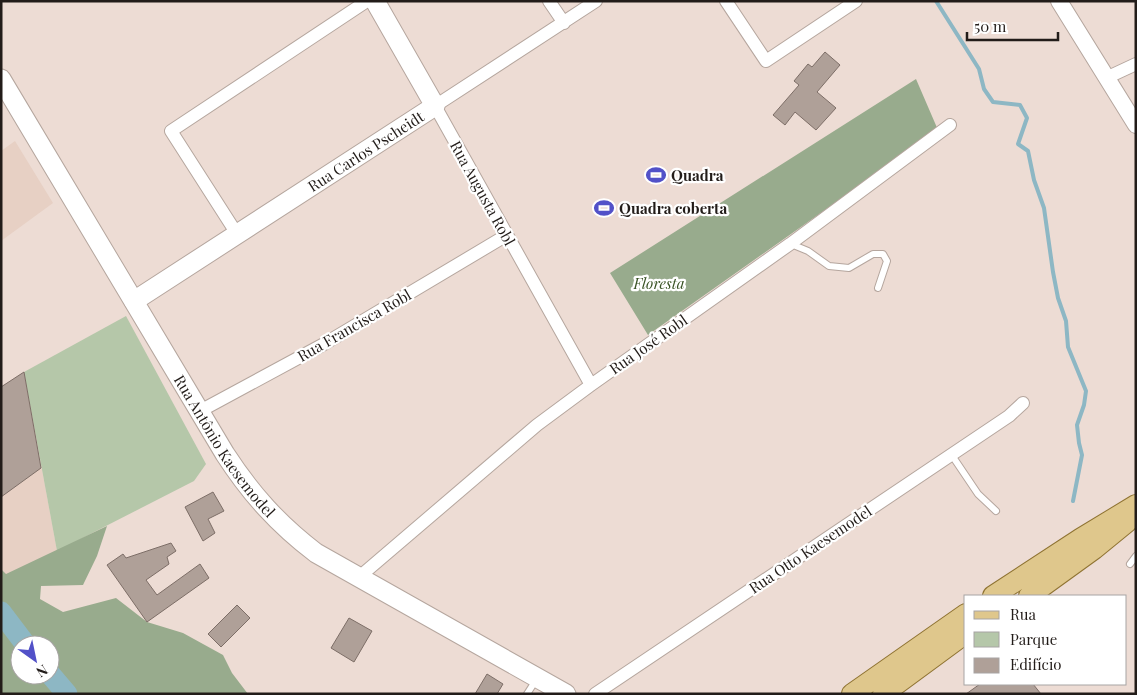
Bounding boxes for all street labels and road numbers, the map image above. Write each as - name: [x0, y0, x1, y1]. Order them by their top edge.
- street label: Rua Carlos Pscheidt: [304, 106, 428, 196]
- street label: Rua Augusta Robl: [446, 137, 520, 249]
- street label: Rua Francisca Robl: [293, 284, 415, 366]
- street label: Rua José Robl: [605, 310, 691, 378]
- street label: Rua Antônio Kaesemodel: [170, 371, 280, 521]
- street label: Rua Otto Kaesemodel: [745, 500, 875, 598]

